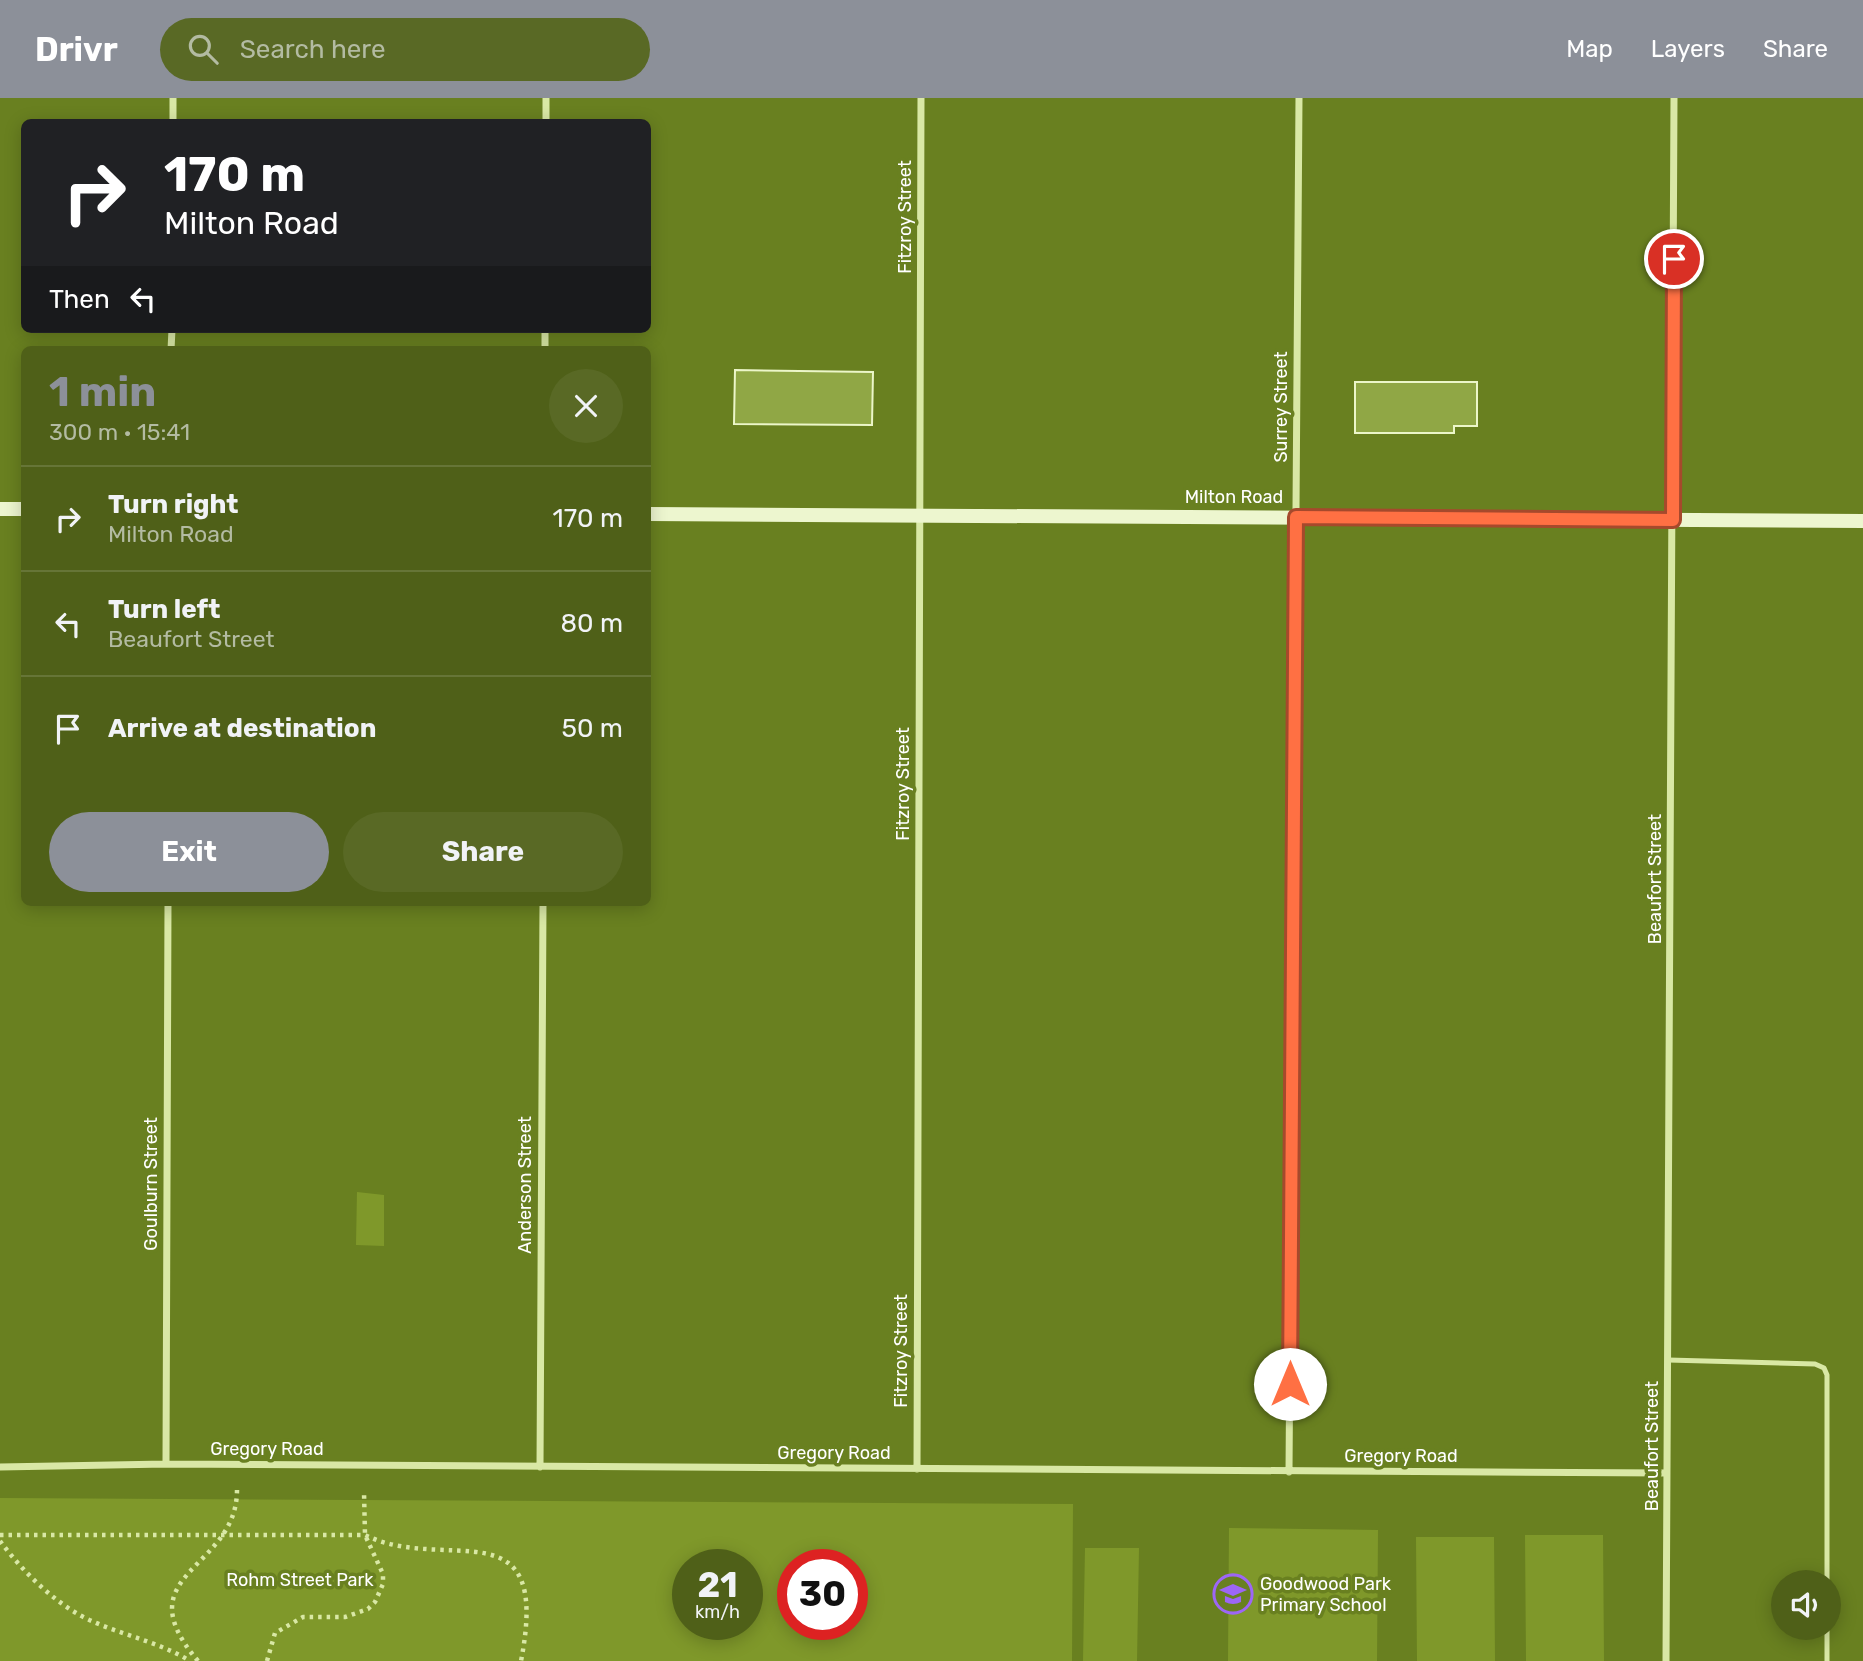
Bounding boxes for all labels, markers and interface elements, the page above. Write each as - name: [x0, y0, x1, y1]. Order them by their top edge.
- search box: [160, 18, 650, 81]
- text: Drivr: [35, 30, 118, 69]
- icon: search: [184, 30, 222, 68]
- text: Search here: [240, 34, 386, 65]
- text: Map: [1566, 35, 1613, 63]
- text: Layers: [1651, 35, 1725, 63]
- text: Share: [1763, 35, 1828, 63]
- text: 170 m: [164, 145, 305, 203]
- icon: right: [49, 147, 140, 238]
- street label: Fitzroy Street: [894, 160, 916, 274]
- text: Milton Road: [164, 204, 339, 242]
- pin: [1644, 229, 1704, 289]
- icon: arrive: [1655, 240, 1693, 278]
- icon: left: [124, 280, 162, 318]
- text: Then: [49, 284, 110, 315]
- street label: Surrey Street: [1270, 351, 1292, 463]
- text: 1 min: [49, 367, 156, 417]
- button: close: [549, 369, 623, 443]
- text: 300 m · 15:41: [49, 418, 190, 446]
- street label: Milton Road: [1185, 486, 1283, 508]
- text: Turn right: [108, 489, 238, 520]
- icon: right: [49, 500, 87, 538]
- text: 170 m: [553, 503, 623, 534]
- text: Milton Road: [108, 520, 234, 548]
- text: Turn left: [108, 594, 220, 625]
- icon: left: [49, 605, 87, 643]
- text: 80 m: [560, 608, 623, 639]
- text: Beaufort Street: [108, 625, 274, 653]
- icon: arrive: [49, 710, 87, 748]
- text: Arrive at destination: [108, 713, 376, 744]
- text: 50 m: [562, 713, 623, 744]
- street label: Fitzroy Street: [892, 727, 914, 841]
- button: Exit: [49, 812, 329, 892]
- button: Share: [343, 812, 623, 892]
- street label: Beaufort Street: [1644, 814, 1666, 944]
- street label: Anderson Street: [514, 1116, 536, 1254]
- street label: Goulburn Street: [140, 1117, 162, 1251]
- street label: Fitzroy Street: [890, 1294, 912, 1408]
- position arrow: [1253, 1347, 1327, 1421]
- street label: Beaufort Street: [1641, 1381, 1663, 1511]
- street label: Gregory Road: [210, 1438, 324, 1460]
- street label: Gregory Road: [777, 1442, 891, 1464]
- street label: Gregory Road: [1344, 1445, 1458, 1467]
- speed limit sign: 30: [777, 1549, 868, 1640]
- text: 21: [697, 1564, 738, 1606]
- park label: Rohm Street Park: [226, 1569, 374, 1591]
- map controls: [1771, 1570, 1841, 1640]
- button: sound: [1771, 1570, 1841, 1640]
- school or university icon: Goodwood Park Primary School: [1212, 1573, 1254, 1615]
- place label: Goodwood Park Primary School: [1260, 1573, 1392, 1616]
- text: km/h: [695, 1601, 740, 1623]

